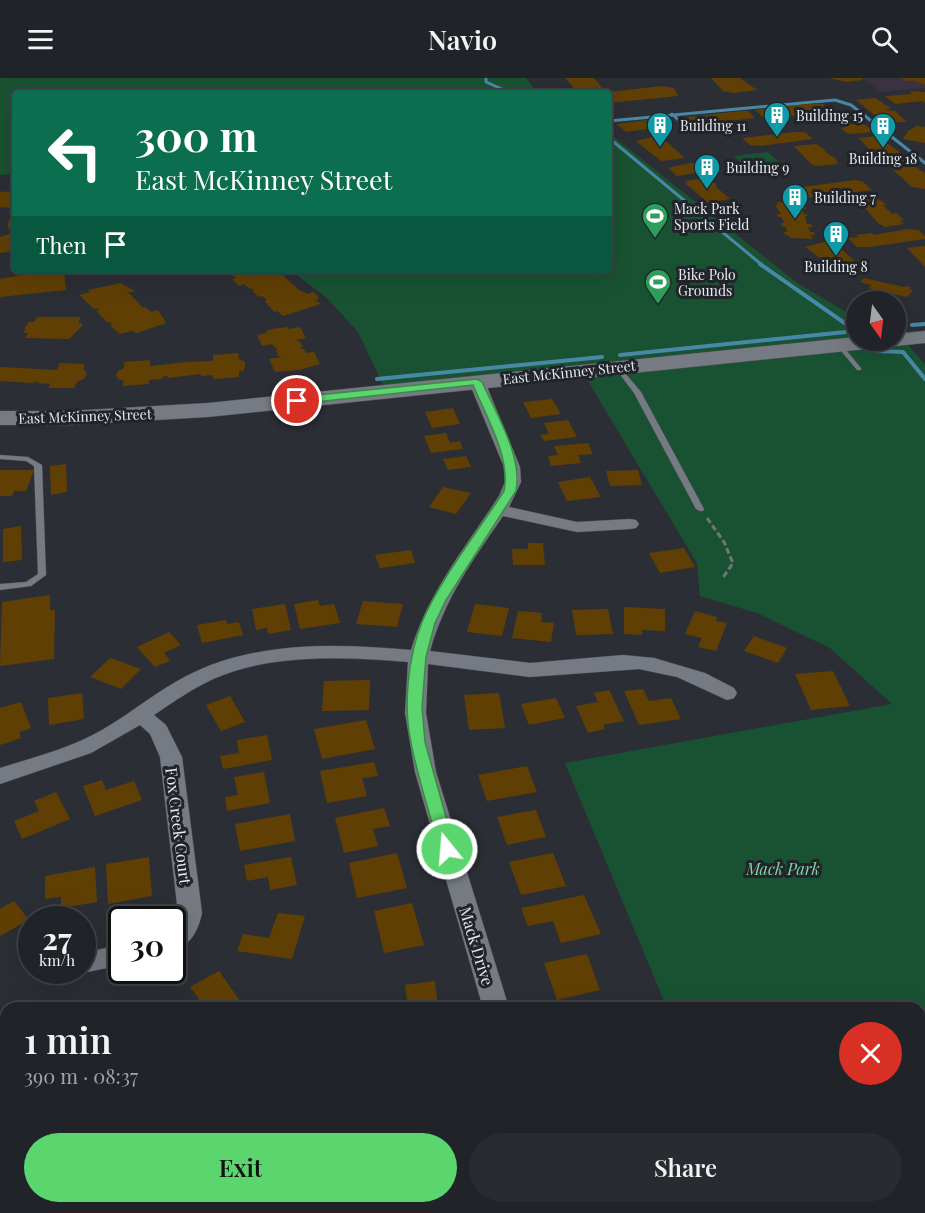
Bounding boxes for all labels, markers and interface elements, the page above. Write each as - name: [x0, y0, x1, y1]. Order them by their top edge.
- text: Navio: [428, 21, 497, 57]
- icon: menu: [24, 23, 57, 56]
- icon: search: [868, 23, 901, 56]
- building icon: Building 15: [762, 100, 792, 138]
- place label: Building 15: [796, 106, 863, 125]
- text: 300 m: [135, 107, 257, 163]
- building icon: Building 11: [645, 110, 675, 148]
- building icon: Building 18: [868, 111, 898, 149]
- icon: left: [36, 114, 114, 192]
- place label: Building 11: [680, 116, 747, 135]
- place label: Building 18: [849, 149, 917, 168]
- building icon: Building 9: [692, 152, 722, 190]
- place label: Building 9: [726, 158, 789, 177]
- text: East McKinney Street: [135, 161, 392, 197]
- building icon: Building 7: [780, 182, 810, 220]
- place label: Building 7: [814, 188, 876, 207]
- place label: Mack Park Sports Field: [674, 199, 749, 234]
- sports icon: Mack Park Sports Field: [640, 201, 670, 239]
- building icon: Building 8: [821, 219, 851, 257]
- icon: arrive: [99, 228, 132, 261]
- text: Then: [36, 230, 87, 260]
- place label: Building 8: [804, 257, 868, 276]
- place label: Bike Polo Grounds: [678, 265, 736, 300]
- sports icon: Bike Polo Grounds: [643, 267, 673, 305]
- north arrow: [846, 291, 906, 351]
- map controls: [846, 291, 906, 351]
- street label: East McKinney Street: [502, 355, 637, 388]
- pin: [271, 375, 322, 426]
- icon: arrive: [280, 384, 313, 417]
- street label: East McKinney Street: [18, 404, 153, 428]
- street label: Fox Creek Court: [161, 766, 197, 886]
- position arrow: [415, 817, 479, 881]
- park label: Mack Park: [745, 858, 820, 879]
- street label: Mack Drive: [455, 904, 499, 988]
- speed limit sign: 30: [108, 906, 186, 984]
- text: 27: [42, 918, 72, 958]
- text: km/h: [39, 950, 75, 970]
- text: 1 min: [24, 1015, 112, 1063]
- button: close: [839, 1022, 902, 1085]
- text: 390 m · 08:37: [24, 1062, 138, 1089]
- button: Exit: [24, 1133, 457, 1202]
- button: Share: [469, 1133, 902, 1202]

